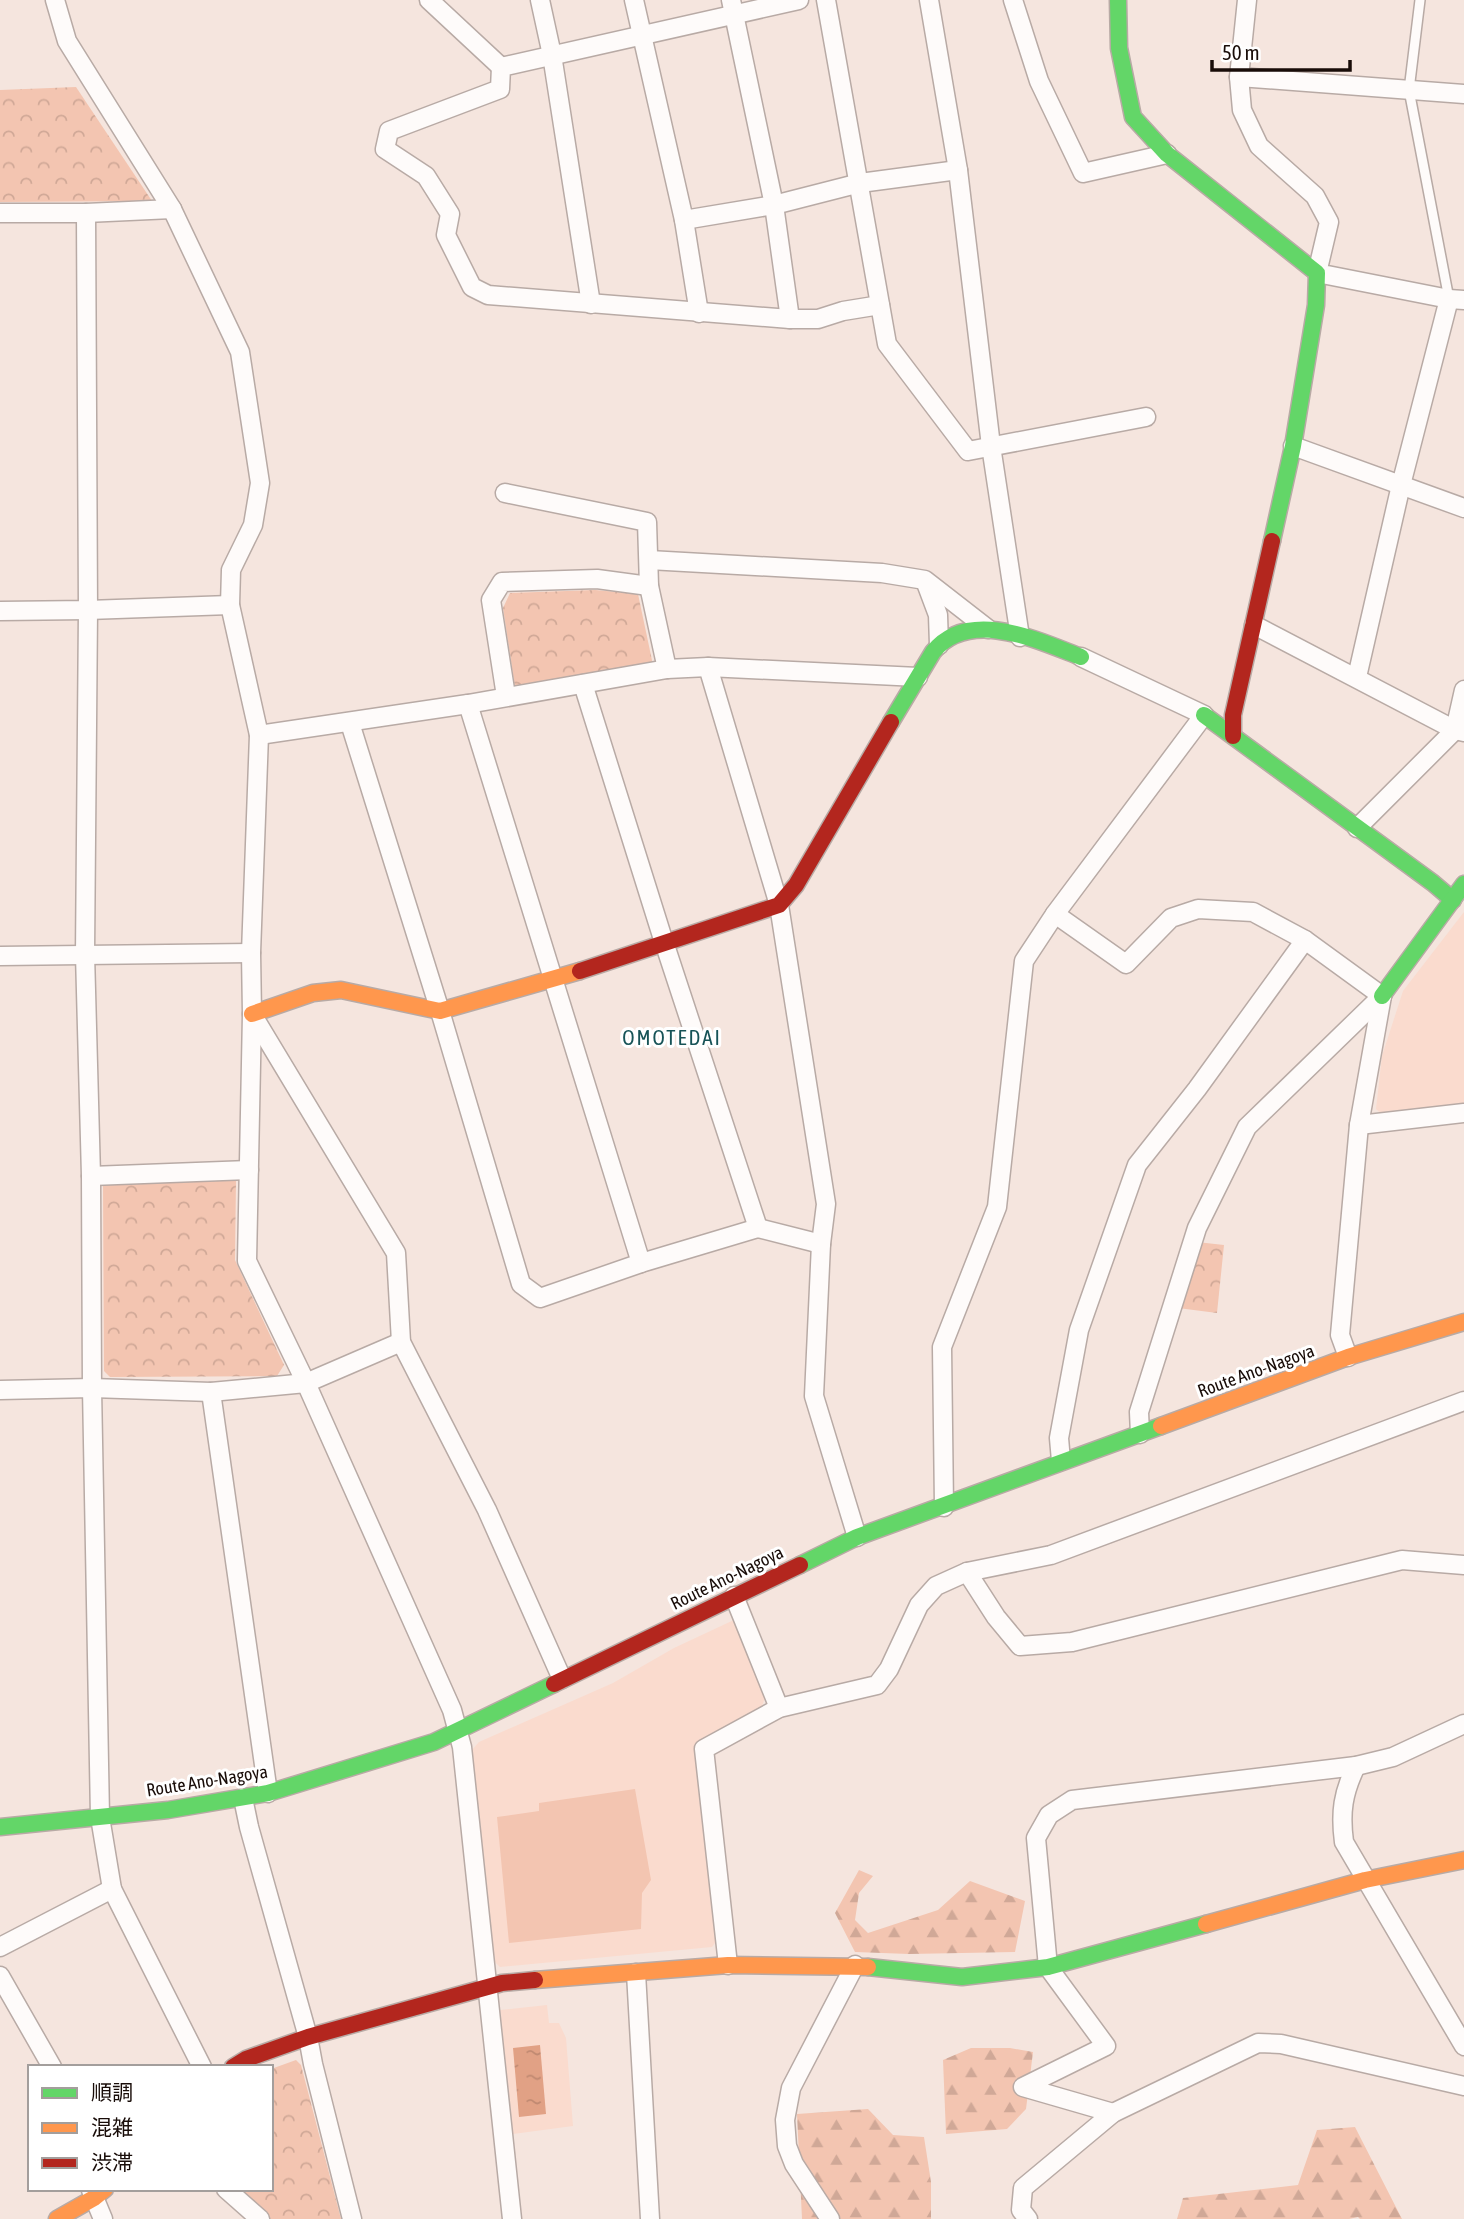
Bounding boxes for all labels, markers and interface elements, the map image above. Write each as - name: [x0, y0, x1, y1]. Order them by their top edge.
- scale bar: [1212, 28, 1350, 72]
- text: 50 m: [1222, 40, 1260, 64]
- district label: OMOTEDAI: [622, 1025, 722, 1049]
- street label: Route Ano-Nagoya: [1195, 1340, 1317, 1401]
- street label: Route Ano-Nagoya: [667, 1541, 786, 1614]
- street label: Route Ano-Nagoya: [145, 1761, 269, 1800]
- legend: [28, 2065, 273, 2191]
- text: 順調: [91, 2080, 133, 2104]
- text: 混雑: [91, 2115, 133, 2139]
- text: 渋滞: [91, 2150, 133, 2174]

